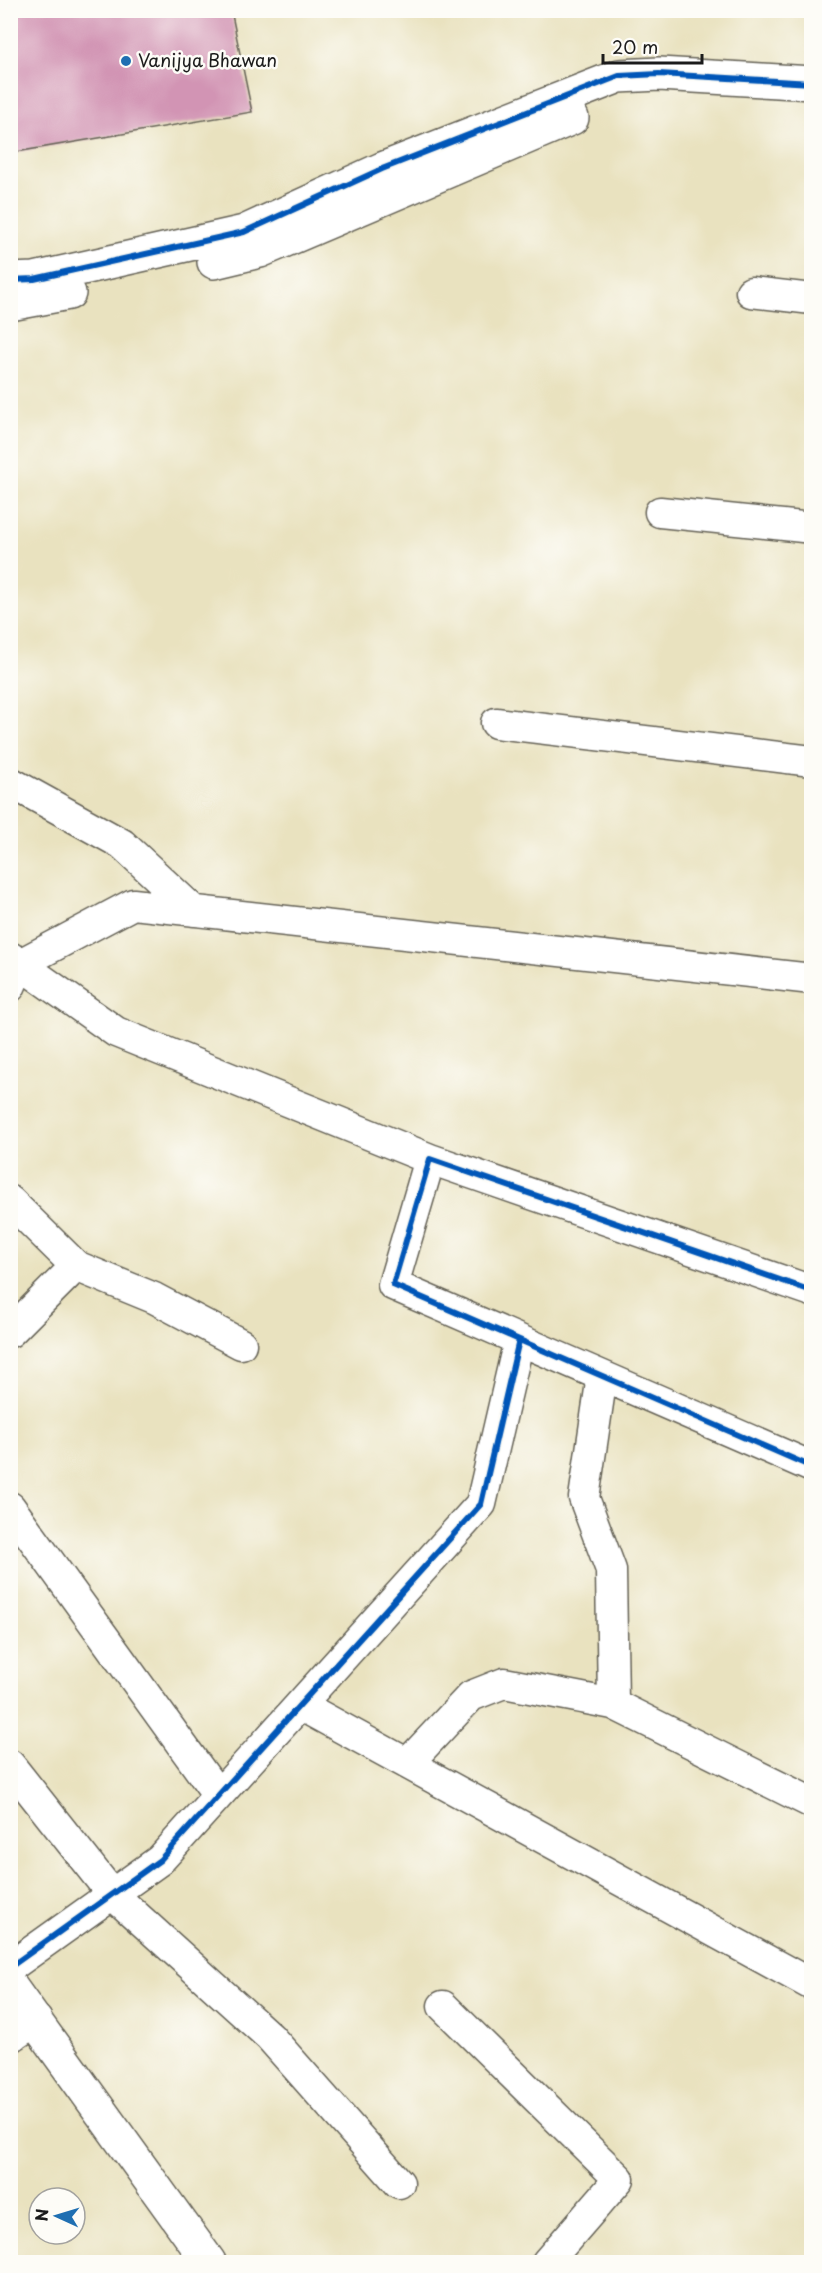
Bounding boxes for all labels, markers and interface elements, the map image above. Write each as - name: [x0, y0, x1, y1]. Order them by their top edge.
- scale bar: [603, 27, 702, 65]
- text: 20 m: [612, 33, 658, 60]
- place label: Vanijya Bhawan: [138, 46, 277, 73]
- marker: Vanijya Bhawan: [119, 54, 133, 68]
- north arrow: [27, 2186, 87, 2246]
- text: N: [29, 2208, 53, 2222]

